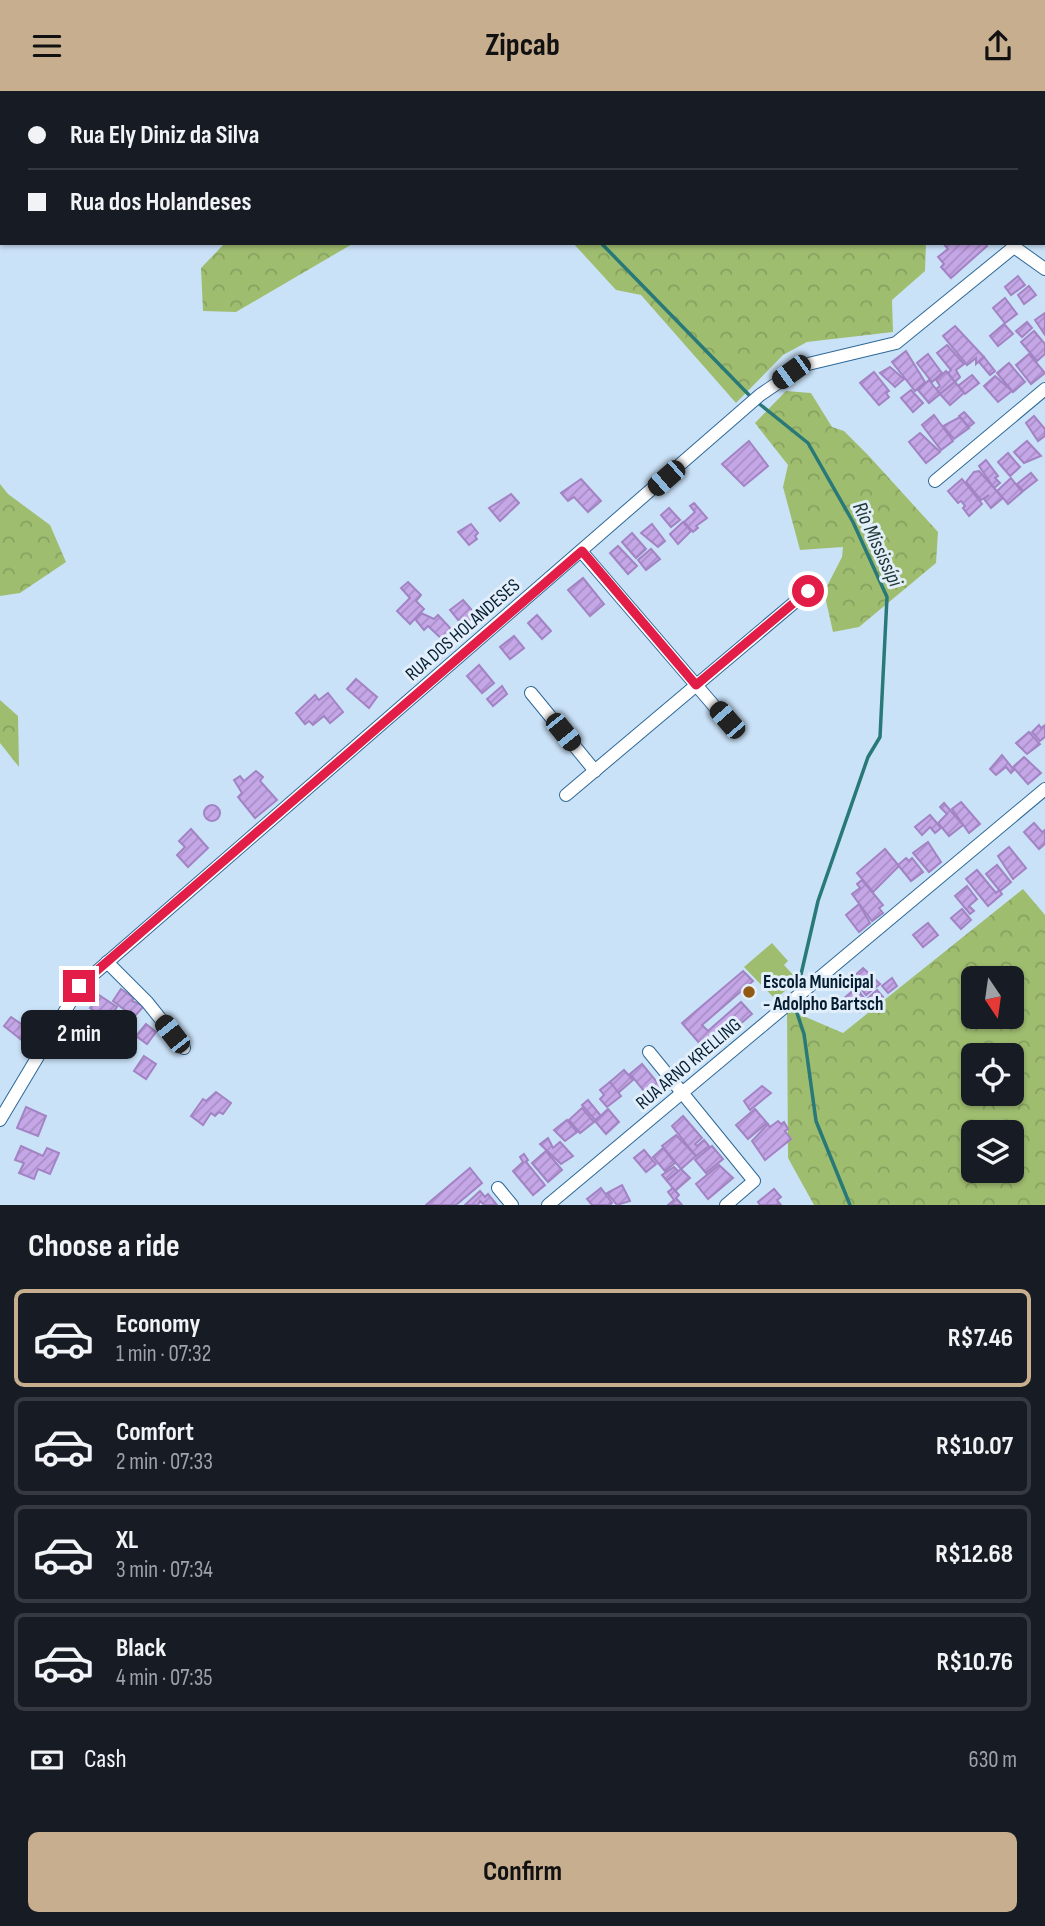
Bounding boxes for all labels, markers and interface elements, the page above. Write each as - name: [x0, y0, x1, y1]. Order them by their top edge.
- text: Zipcab: [485, 26, 560, 65]
- icon: menu: [28, 27, 66, 65]
- icon: share: [979, 27, 1017, 65]
- text: Rua Ely Diniz da Silva: [70, 120, 259, 151]
- text: Rua dos Holandeses: [70, 187, 252, 218]
- car: [768, 351, 815, 393]
- car: [644, 456, 689, 500]
- water label: Rio Mississípi: [847, 498, 908, 592]
- street label: RUA DOS HOLANDESES: [401, 574, 525, 686]
- route start: [792, 575, 824, 607]
- car: [706, 697, 749, 743]
- car: [542, 709, 585, 755]
- north arrow: [961, 966, 1024, 1029]
- map controls: [961, 966, 1024, 1183]
- route end: [63, 970, 95, 1002]
- place label: Escola Municipal - Adolpho Bartsch: [763, 971, 884, 1016]
- marker: Escola Municipal - Adolpho Bartsch: [741, 984, 757, 1000]
- callout: 2 min: [21, 1011, 137, 1059]
- car: [151, 1011, 194, 1057]
- street label: RUA ARNO KRELLING: [632, 1013, 746, 1115]
- text: 2 min: [57, 1020, 101, 1048]
- button: locate: [961, 1043, 1024, 1106]
- button: layers: [961, 1120, 1024, 1183]
- text: Choose a ride: [28, 1227, 180, 1266]
- icon: car: [32, 1307, 95, 1370]
- text: Economy: [116, 1309, 200, 1340]
- text: R$7.46: [948, 1323, 1013, 1354]
- text: 1 min · 07:32: [116, 1340, 211, 1368]
- icon: car: [32, 1415, 95, 1478]
- text: Comfort: [116, 1417, 194, 1448]
- text: R$10.07: [936, 1431, 1013, 1462]
- text: 2 min · 07:33: [116, 1448, 213, 1476]
- icon: car: [32, 1523, 95, 1586]
- text: XL: [116, 1525, 138, 1556]
- text: R$12.68: [935, 1539, 1013, 1570]
- text: 3 min · 07:34: [116, 1556, 213, 1584]
- icon: car: [32, 1631, 95, 1694]
- text: Black: [116, 1633, 166, 1664]
- text: R$10.76: [936, 1647, 1013, 1678]
- text: 4 min · 07:35: [116, 1664, 213, 1692]
- icon: cash: [28, 1741, 66, 1779]
- text: Cash: [84, 1744, 127, 1775]
- text: 630 m: [969, 1746, 1017, 1774]
- button: Confirm: [28, 1832, 1017, 1912]

